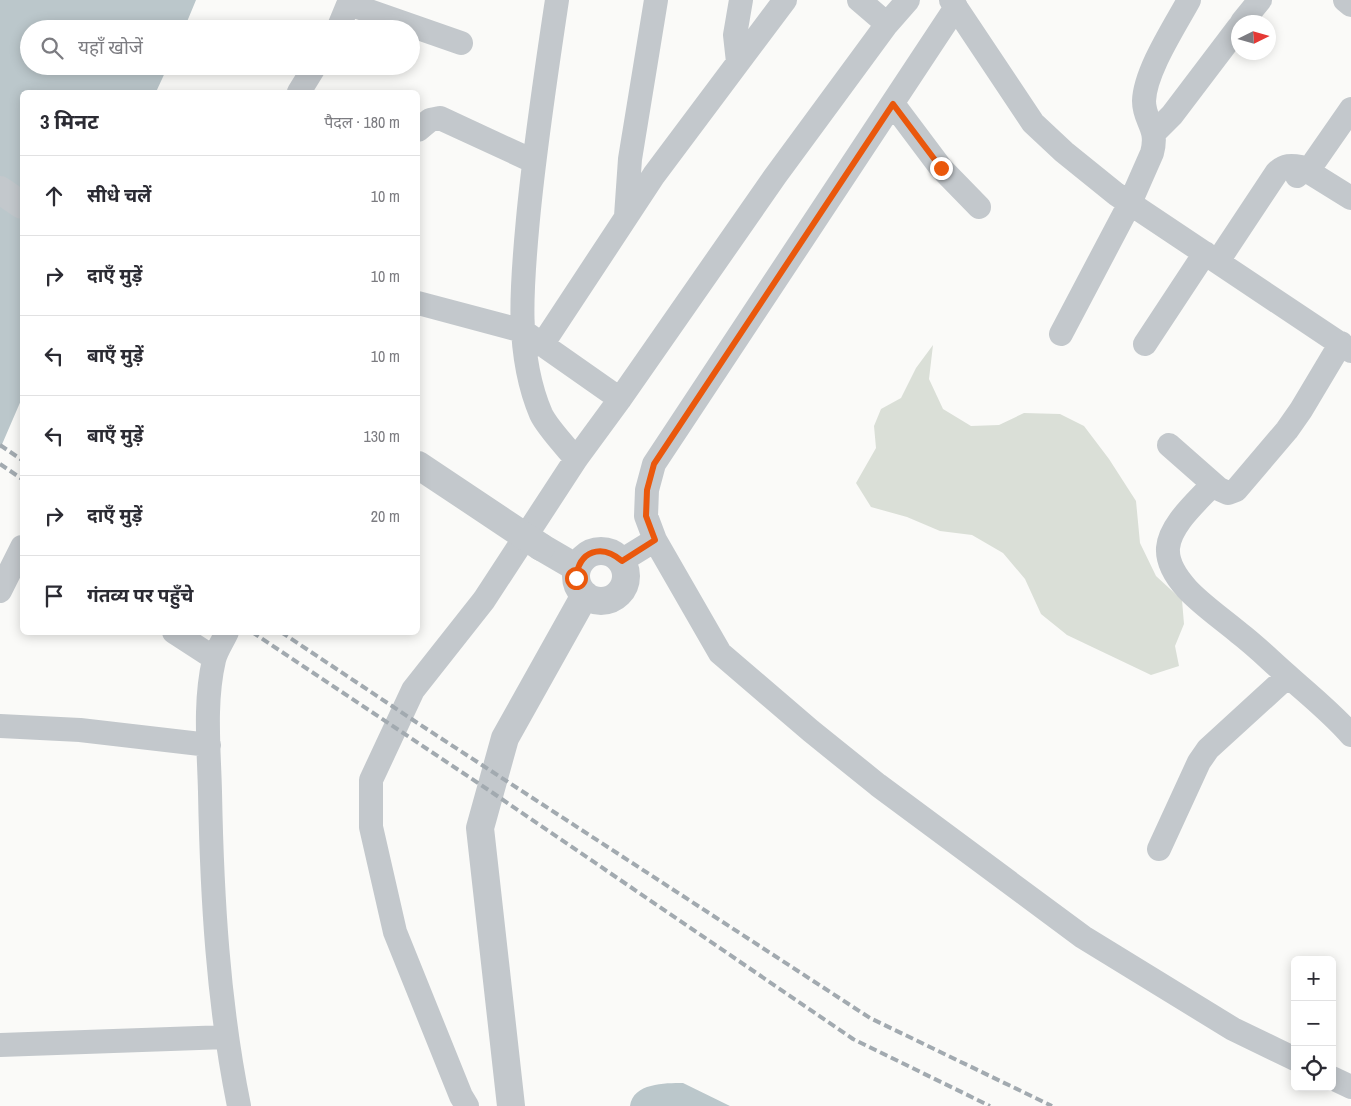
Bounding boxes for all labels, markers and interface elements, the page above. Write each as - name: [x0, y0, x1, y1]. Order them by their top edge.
- north arrow: [1231, 15, 1276, 60]
- search box: [20, 20, 420, 75]
- icon: search: [38, 34, 66, 62]
- text: यहाँ खोजें: [78, 34, 143, 60]
- text: 3 मिनट: [40, 107, 98, 136]
- text: पैदल · 180 m: [324, 111, 400, 133]
- route end: [930, 157, 953, 180]
- icon: ahead: [40, 182, 68, 210]
- text: सीधे चलें: [87, 182, 151, 208]
- text: 10 m: [371, 185, 400, 207]
- icon: right: [40, 262, 68, 290]
- text: दाएँ मुड़ें: [87, 262, 142, 288]
- text: 10 m: [371, 265, 400, 287]
- icon: left: [40, 342, 68, 370]
- text: बाएँ मुड़ें: [87, 342, 143, 368]
- text: 10 m: [371, 345, 400, 367]
- icon: left: [40, 422, 68, 450]
- text: बाएँ मुड़ें: [87, 422, 143, 448]
- text: 130 m: [364, 425, 400, 447]
- icon: right: [40, 502, 68, 530]
- text: दाएँ मुड़ें: [87, 502, 142, 528]
- text: 20 m: [371, 505, 400, 527]
- route start: [565, 567, 588, 590]
- icon: arrive: [40, 582, 68, 610]
- text: गंतव्य पर पहुँचे: [87, 582, 193, 608]
- map controls: [1291, 956, 1336, 1091]
- button: +: [1291, 956, 1336, 1001]
- button: −: [1291, 1001, 1336, 1046]
- button: locate: [1291, 1046, 1336, 1091]

